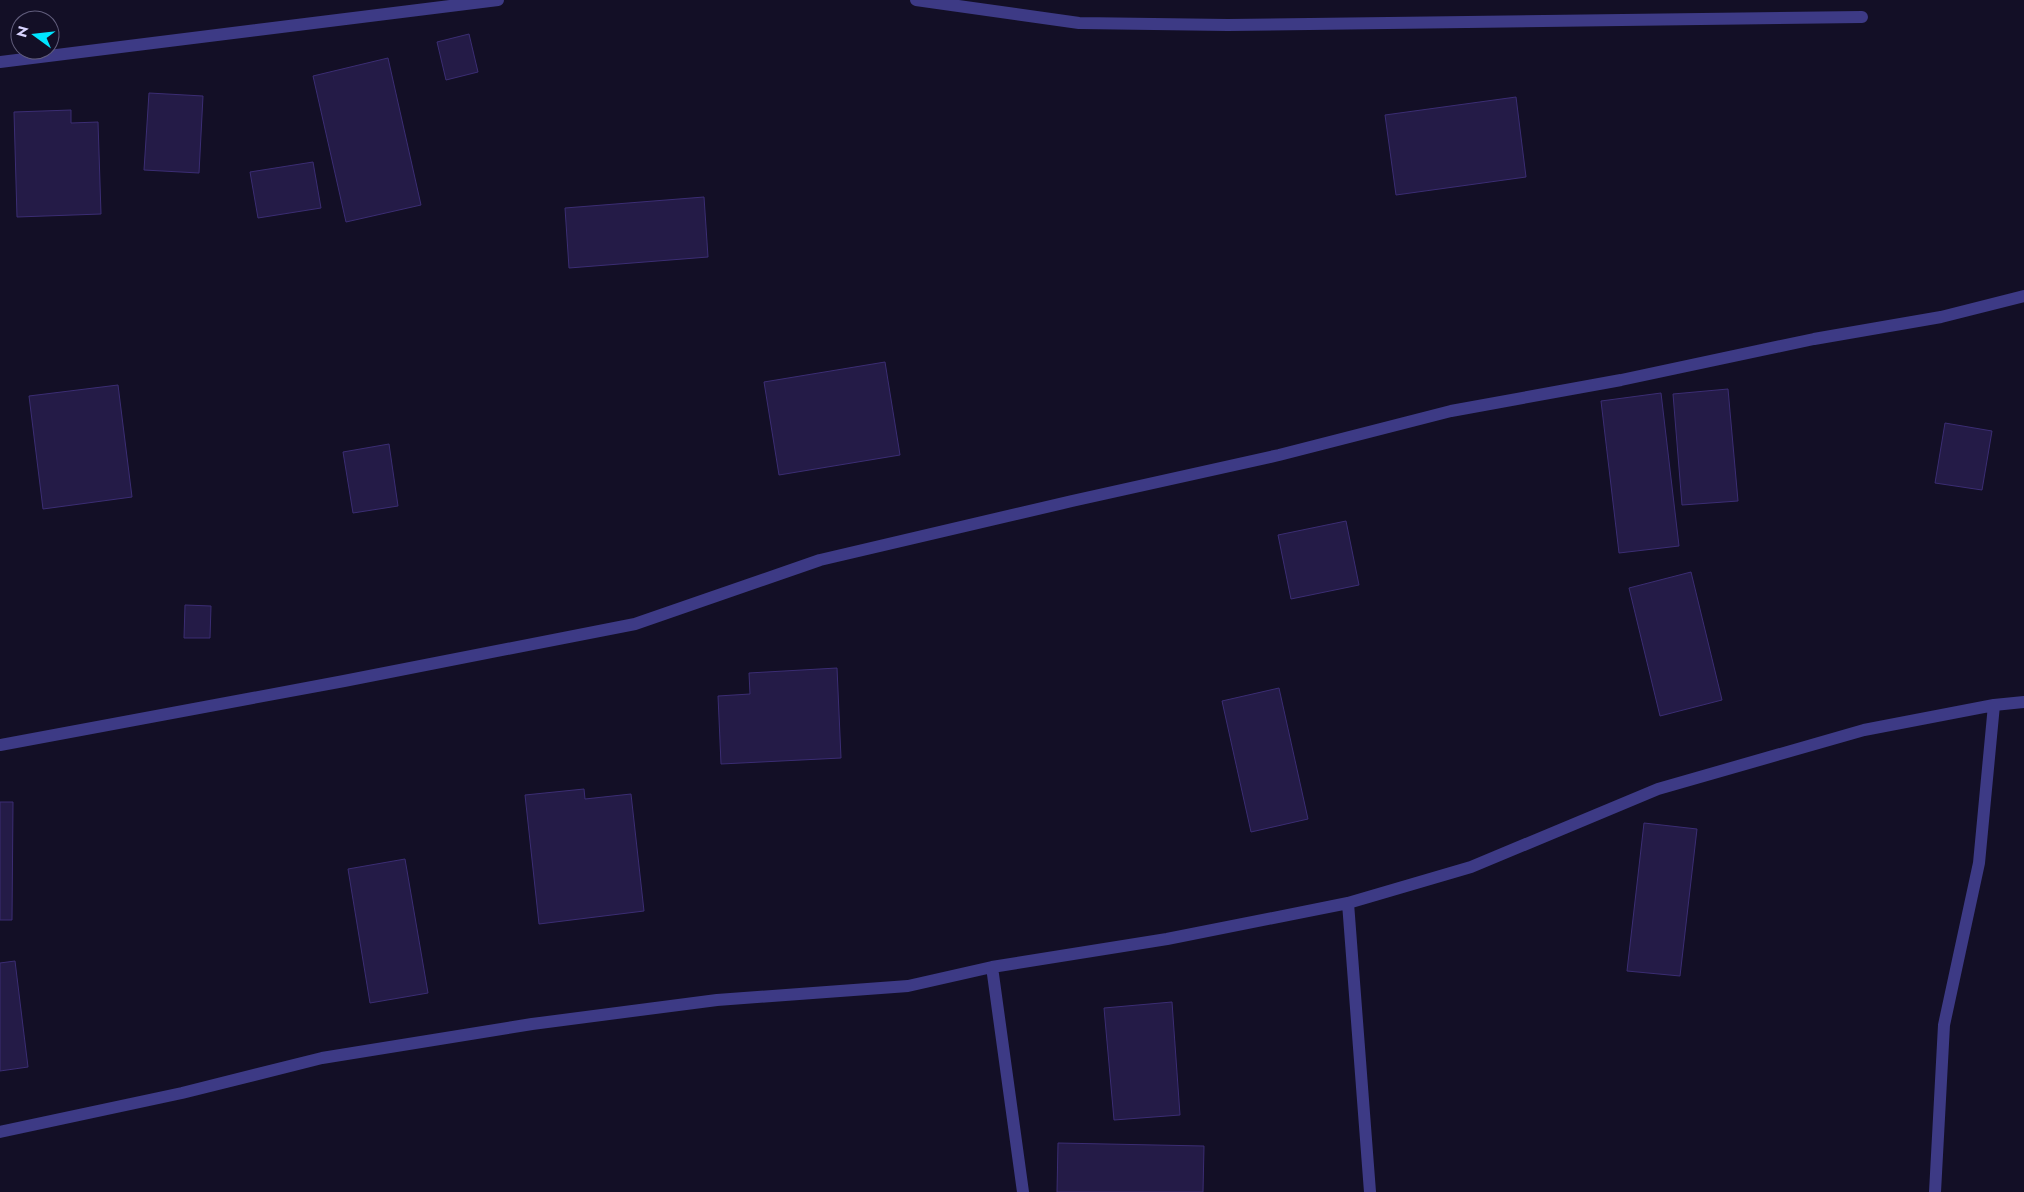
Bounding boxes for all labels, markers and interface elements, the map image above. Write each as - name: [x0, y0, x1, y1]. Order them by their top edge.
- north arrow: [10, 10, 60, 60]
- text: N: [11, 24, 34, 40]

